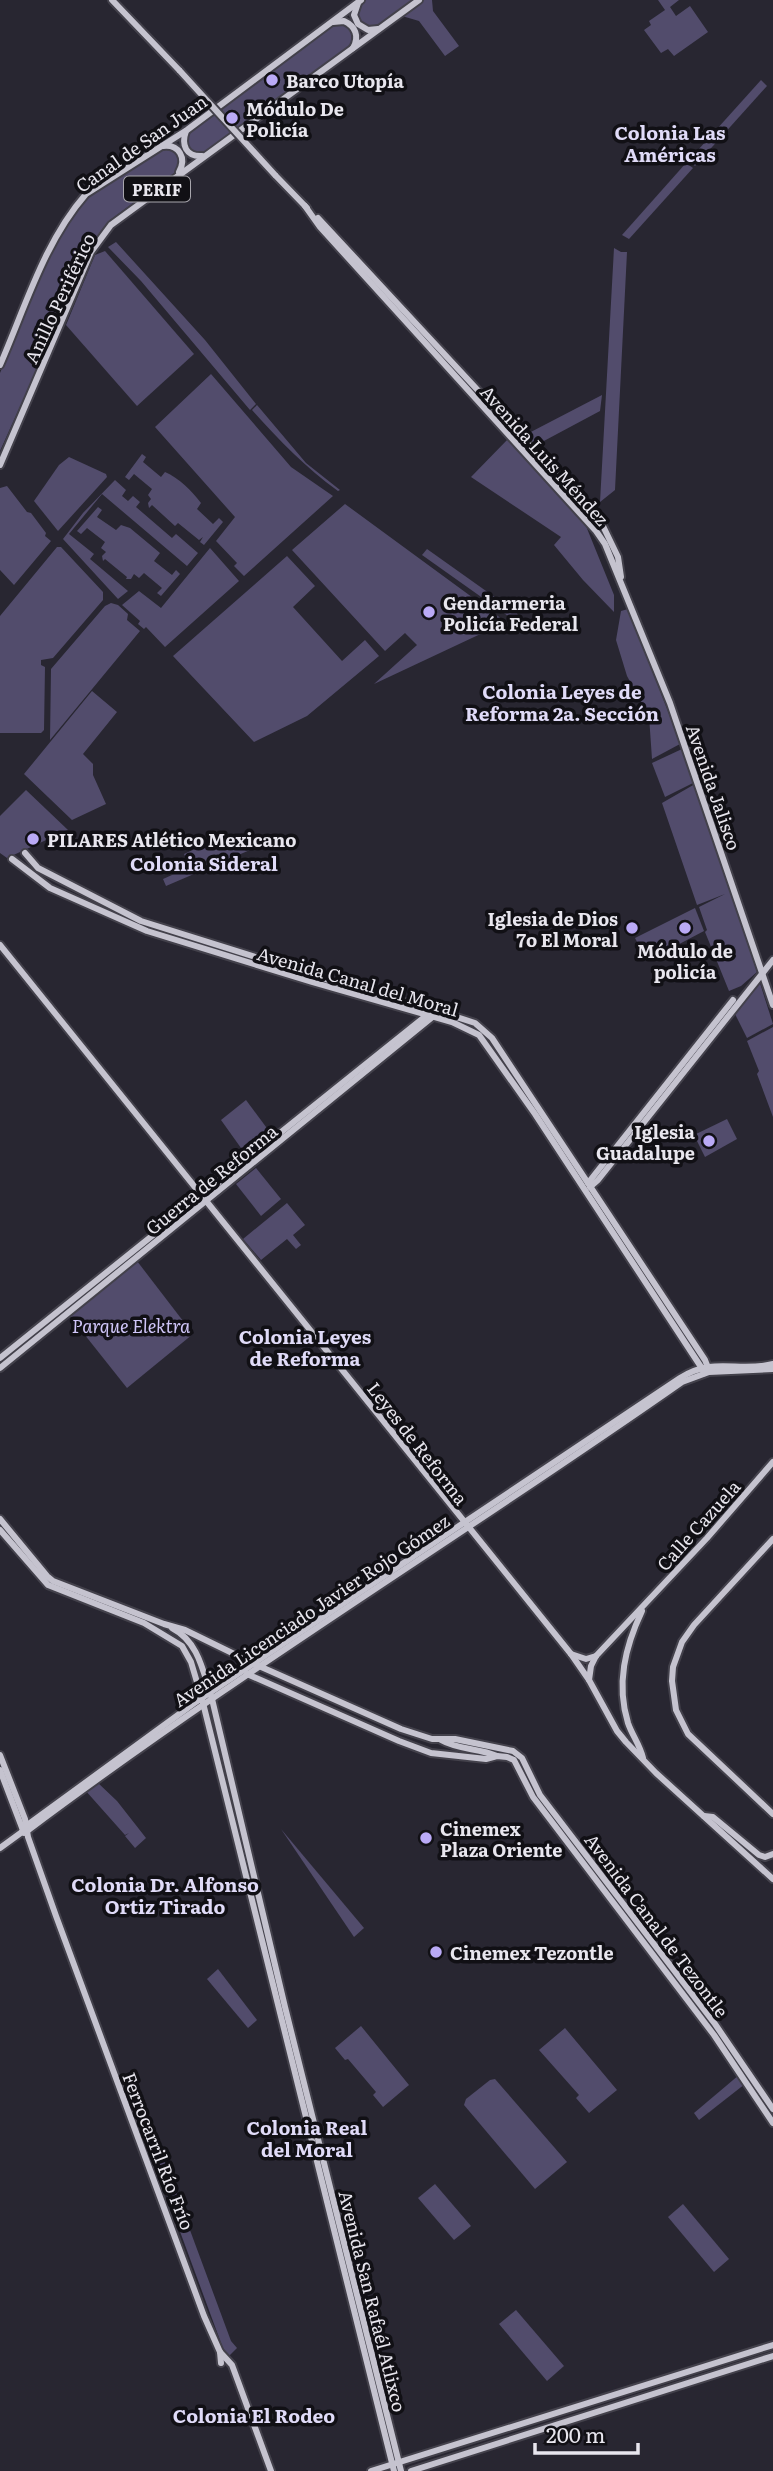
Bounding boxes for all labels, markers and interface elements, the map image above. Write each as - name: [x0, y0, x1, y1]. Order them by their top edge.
- place label: Barco Utopía: [286, 67, 405, 94]
- marker: Barco Utopía: [264, 72, 280, 88]
- street label: Canal de San Juan: [70, 87, 212, 198]
- place label: Módulo De Policía: [246, 95, 344, 143]
- marker: Módulo De Policía: [224, 110, 240, 126]
- district label: Colonia Las Américas: [614, 118, 726, 168]
- road number: PERIF: [124, 176, 190, 202]
- street label: Anillo Periférico: [17, 228, 101, 368]
- street label: Avenida Luis Méndez: [474, 379, 616, 531]
- place label: Gendarmeria Policía Federal: [443, 589, 579, 637]
- marker: Gendarmeria Policía Federal: [421, 604, 437, 620]
- district label: Colonia Leyes de Reforma 2a. Sección: [465, 677, 659, 727]
- street label: Avenida Jalisco: [680, 720, 748, 854]
- place label: PILARES Atlético Mexicano: [47, 826, 296, 853]
- marker: PILARES Atlético Mexicano: [25, 831, 41, 847]
- district label: Colonia Sideral: [130, 849, 278, 877]
- place label: Iglesia de Dios 7o El Moral: [488, 905, 618, 953]
- marker: Iglesia de Dios 7o El Moral: [624, 920, 640, 936]
- marker: Módulo de policía: [677, 920, 693, 936]
- place label: Módulo de policía: [637, 937, 733, 985]
- street label: Avenida Canal del Moral: [254, 939, 462, 1023]
- street label: Guerra de Reforma: [139, 1117, 283, 1241]
- place label: Iglesia Guadalupe: [596, 1118, 696, 1166]
- marker: Iglesia Guadalupe: [701, 1133, 717, 1149]
- park label: Parque Elektra: [72, 1312, 191, 1339]
- district label: Colonia Leyes de Reforma: [239, 1322, 371, 1372]
- street label: Leyes de Reforma: [361, 1376, 475, 1511]
- street label: Calle Cazuela: [650, 1473, 746, 1576]
- street label: Avenida Licenciado Javier Rojo Gómez: [167, 1507, 455, 1713]
- place label: Cinemex Plaza Oriente: [440, 1815, 562, 1863]
- street label: Avenida Canal de Tezontle: [579, 1827, 735, 2023]
- marker: Cinemex Plaza Oriente: [418, 1830, 434, 1846]
- district label: Colonia Dr. Alfonso Ortiz Tirado: [71, 1870, 259, 1920]
- place label: Cinemex Tezontle: [450, 1939, 614, 1966]
- marker: Cinemex Tezontle: [428, 1944, 444, 1960]
- street label: Ferrocarril Río Frío: [116, 2068, 202, 2234]
- district label: Colonia Real del Moral: [247, 2113, 368, 2163]
- street label: Avenida San Rafaél Atlixco: [332, 2187, 414, 2415]
- district label: Colonia El Rodeo: [173, 2401, 335, 2429]
- scale bar: [535, 2412, 638, 2456]
- text: 200 m: [546, 2418, 606, 2449]

